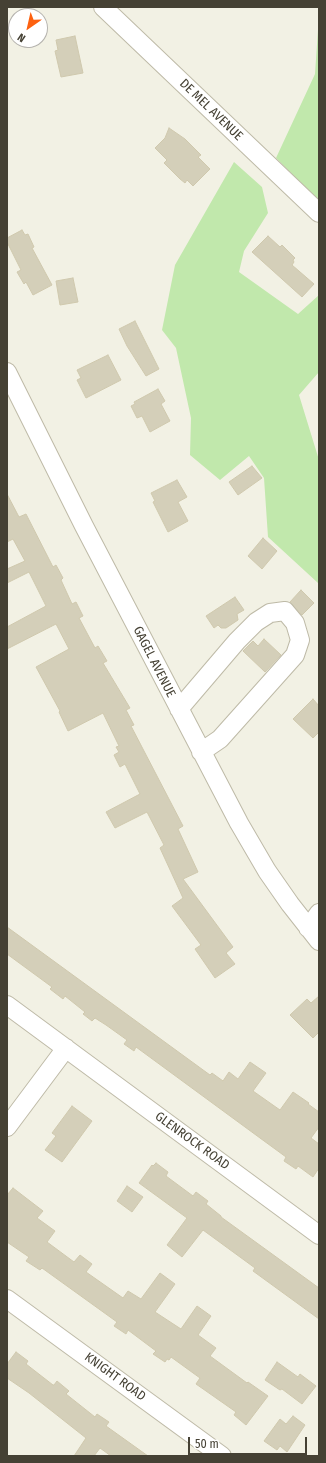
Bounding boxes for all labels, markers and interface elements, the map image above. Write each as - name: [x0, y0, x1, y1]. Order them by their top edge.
- north arrow: [8, 8, 48, 48]
- text: N: [15, 30, 28, 45]
- street label: DE MEL AVENUE: [176, 76, 246, 144]
- street label: GAGEL AVENUE: [129, 624, 179, 700]
- street label: GLENROCK ROAD: [152, 1109, 232, 1173]
- street label: KNIGHT ROAD: [81, 1350, 149, 1404]
- scale bar: [190, 1429, 309, 1455]
- text: 50 m: [195, 1437, 219, 1451]

